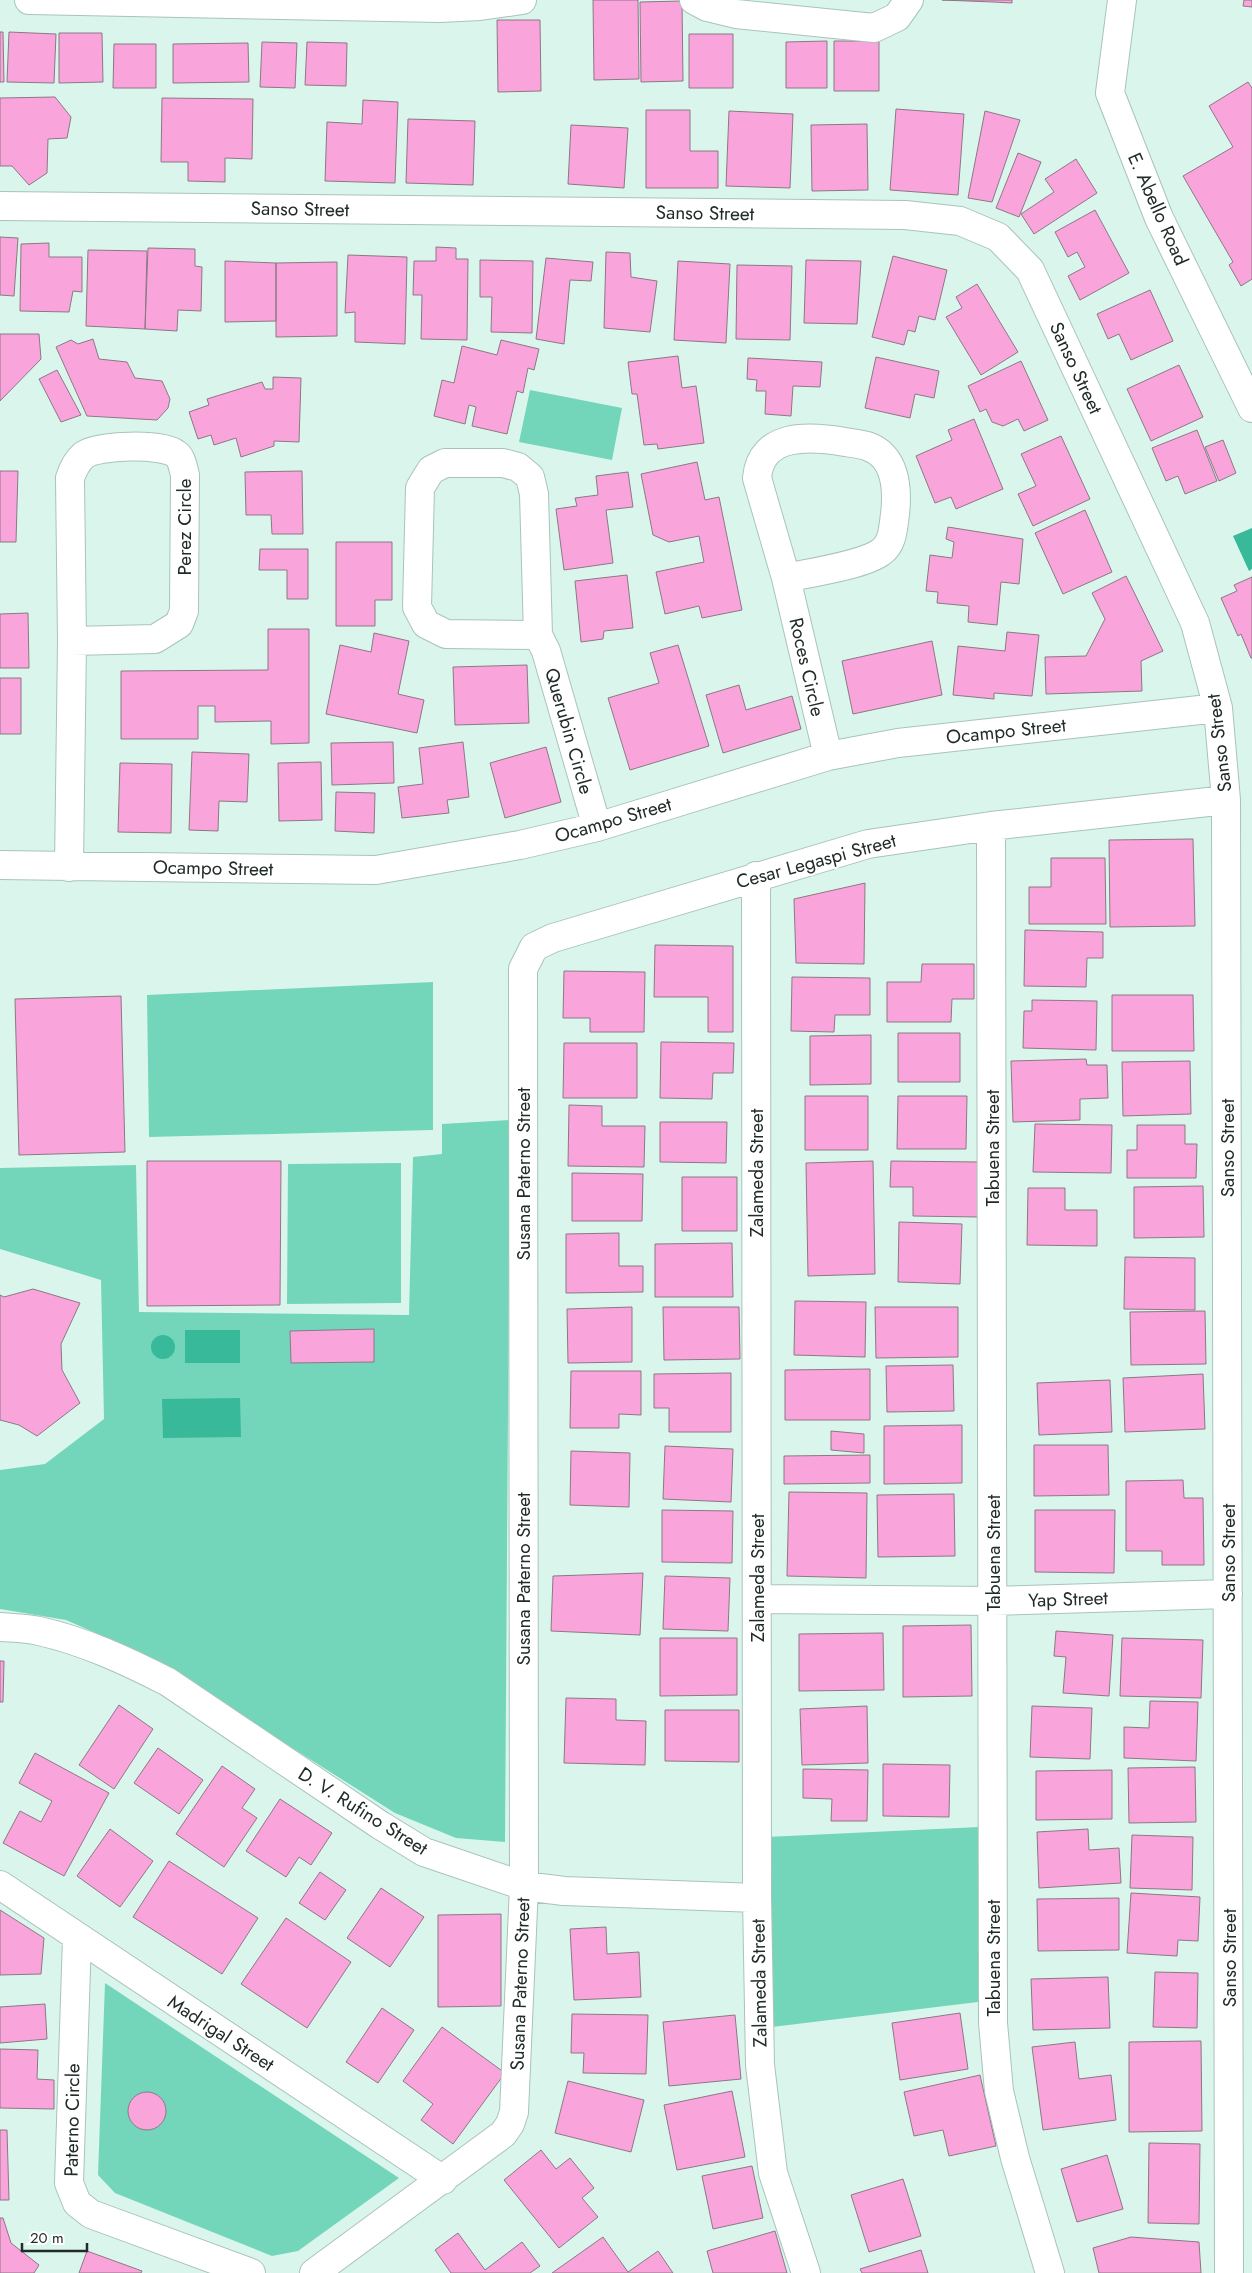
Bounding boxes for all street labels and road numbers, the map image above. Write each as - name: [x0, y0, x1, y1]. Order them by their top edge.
- street label: E. Abello Road: [1121, 148, 1195, 270]
- street label: Sanso Street: [250, 195, 350, 223]
- street label: Sanso Street: [655, 199, 755, 227]
- street label: Sanso Street: [1043, 318, 1109, 419]
- street label: Perez Circle: [171, 478, 198, 576]
- street label: Roces Circle: [783, 615, 832, 719]
- street label: Querubin Circle: [538, 665, 600, 797]
- street label: Sanso Street: [1200, 692, 1238, 794]
- street label: Ocampo Street: [945, 711, 1068, 751]
- street label: Ocampo Street: [551, 790, 675, 850]
- street label: Cesar Legaspi Street: [733, 827, 899, 895]
- street label: Ocampo Street: [153, 853, 274, 883]
- street label: Susana Paterno Street: [510, 1087, 537, 1261]
- street label: Tabuena Street: [979, 1089, 1006, 1206]
- street label: Sanso Street: [1214, 1098, 1241, 1197]
- street label: Zalameda Street: [743, 1108, 770, 1237]
- street label: Susana Paterno Street: [510, 1492, 537, 1666]
- street label: Tabuena Street: [980, 1494, 1007, 1611]
- street label: Sanso Street: [1215, 1503, 1242, 1602]
- street label: Zalameda Street: [744, 1513, 771, 1642]
- street label: Yap Street: [1028, 1584, 1109, 1614]
- street label: D. V. Rufino Street: [293, 1760, 433, 1862]
- street label: Susana Paterno Street: [503, 1897, 537, 2071]
- street label: Tabuena Street: [980, 1899, 1007, 2016]
- street label: Sanso Street: [1216, 1908, 1243, 2007]
- street label: Zalameda Street: [744, 1918, 774, 2048]
- street label: Madrigal Street: [162, 1988, 280, 2078]
- street label: Paterno Circle: [58, 2063, 86, 2177]

